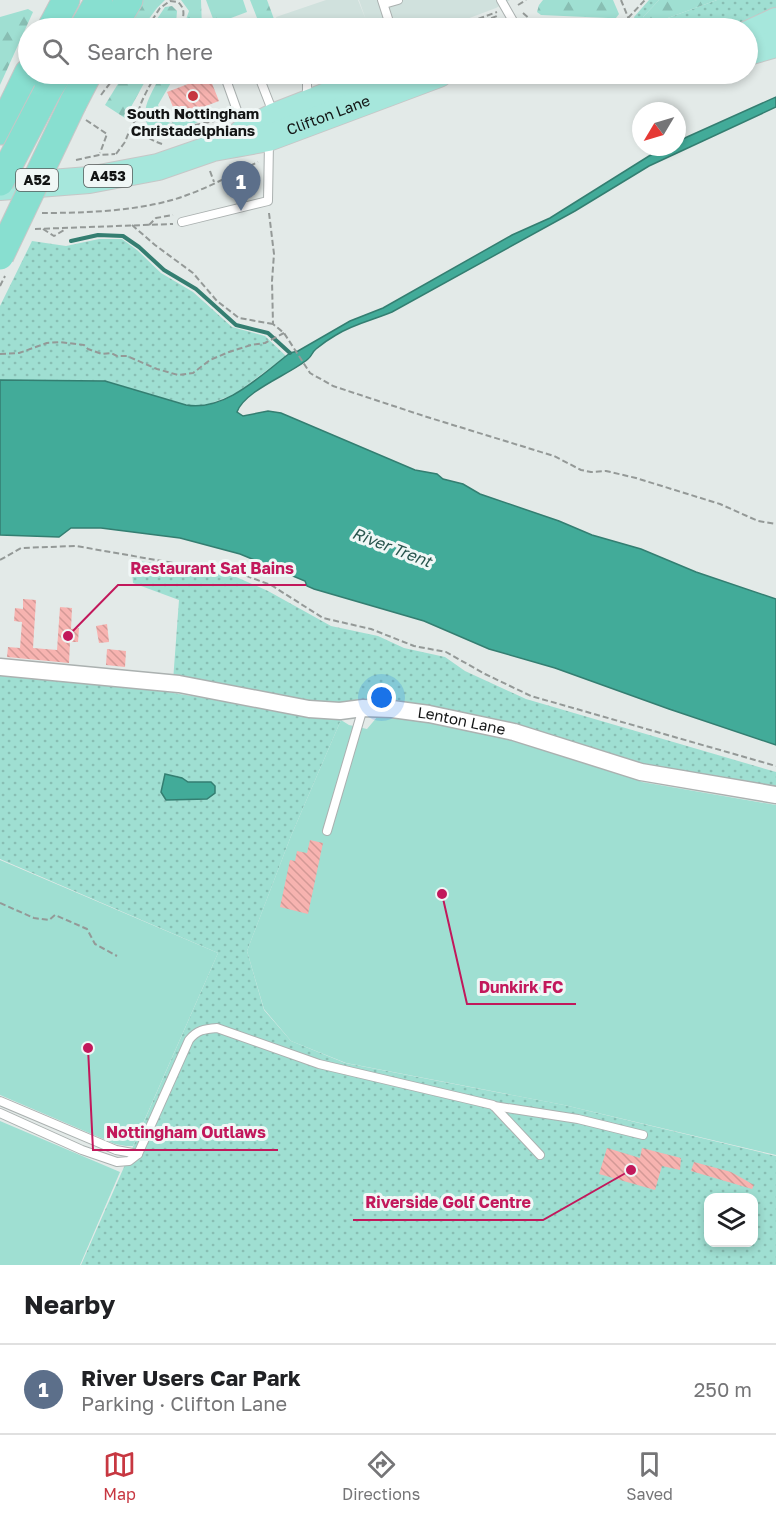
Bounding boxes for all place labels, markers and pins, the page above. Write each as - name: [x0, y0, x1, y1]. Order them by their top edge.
- marker: South Nottingham Christadelphians: [186, 89, 200, 103]
- place label: South Nottingham Christadelphians: [127, 104, 259, 139]
- pin: 1: [222, 162, 260, 211]
- callout: Restaurant Sat Bains: [118, 551, 306, 585]
- callout: Dunkirk FC: [467, 970, 576, 1004]
- callout: Nottingham Outlaws: [93, 1116, 278, 1150]
- callout: Riverside Golf Centre: [353, 1186, 543, 1220]

